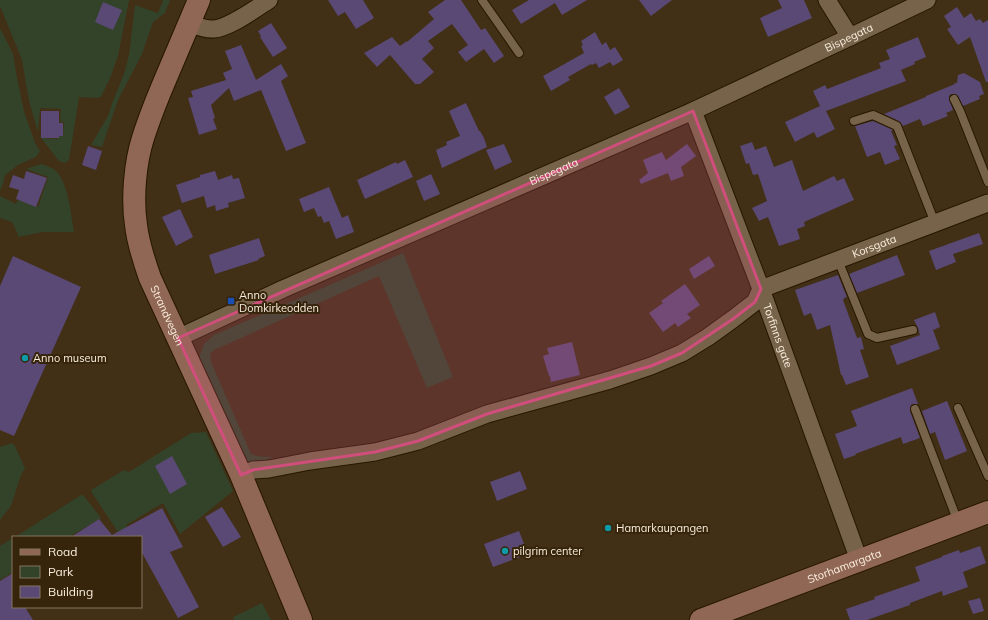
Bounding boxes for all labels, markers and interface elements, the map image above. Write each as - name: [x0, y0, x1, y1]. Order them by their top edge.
- street label: Bispegata: [822, 20, 875, 55]
- street label: Bispegata: [527, 155, 580, 188]
- street label: Korsgata: [850, 231, 898, 261]
- street label: Strandvegen: [147, 283, 187, 348]
- place label: Anno Domkirkeodden: [239, 288, 319, 315]
- marker: Anno Domkirkeodden: [226, 296, 236, 306]
- street label: Torfinns gate: [760, 302, 796, 369]
- place label: Anno museum: [33, 351, 107, 365]
- marker: Anno museum: [20, 353, 30, 363]
- place label: Hamarkaupangen: [616, 521, 709, 535]
- marker: Hamarkaupangen: [603, 523, 613, 533]
- legend: [12, 536, 142, 608]
- text: Road: [48, 544, 77, 559]
- place label: pilgrim center: [513, 544, 582, 558]
- marker: pilgrim center: [500, 546, 510, 556]
- street label: Storhamargata: [805, 546, 883, 586]
- text: Park: [48, 564, 74, 579]
- text: Building: [48, 584, 93, 599]

